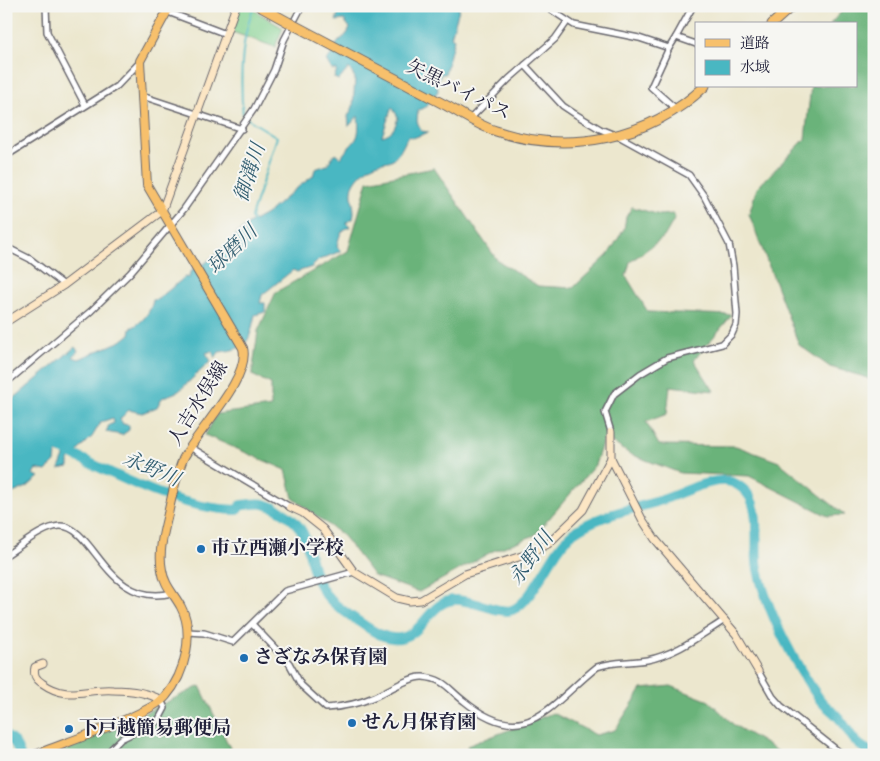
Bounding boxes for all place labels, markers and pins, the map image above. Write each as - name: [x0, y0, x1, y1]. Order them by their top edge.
- place label: 市立西瀬小学校: [211, 537, 344, 559]
- marker: 市立西瀬小学校: [195, 543, 207, 555]
- place label: さざなみ保育園: [254, 646, 387, 668]
- marker: さざなみ保育園: [238, 652, 250, 664]
- place label: せん月保育園: [362, 711, 476, 733]
- place label: 下戸越簡易郵便局: [79, 717, 231, 739]
- marker: せん月保育園: [346, 717, 358, 729]
- marker: 下戸越簡易郵便局: [63, 723, 75, 735]

